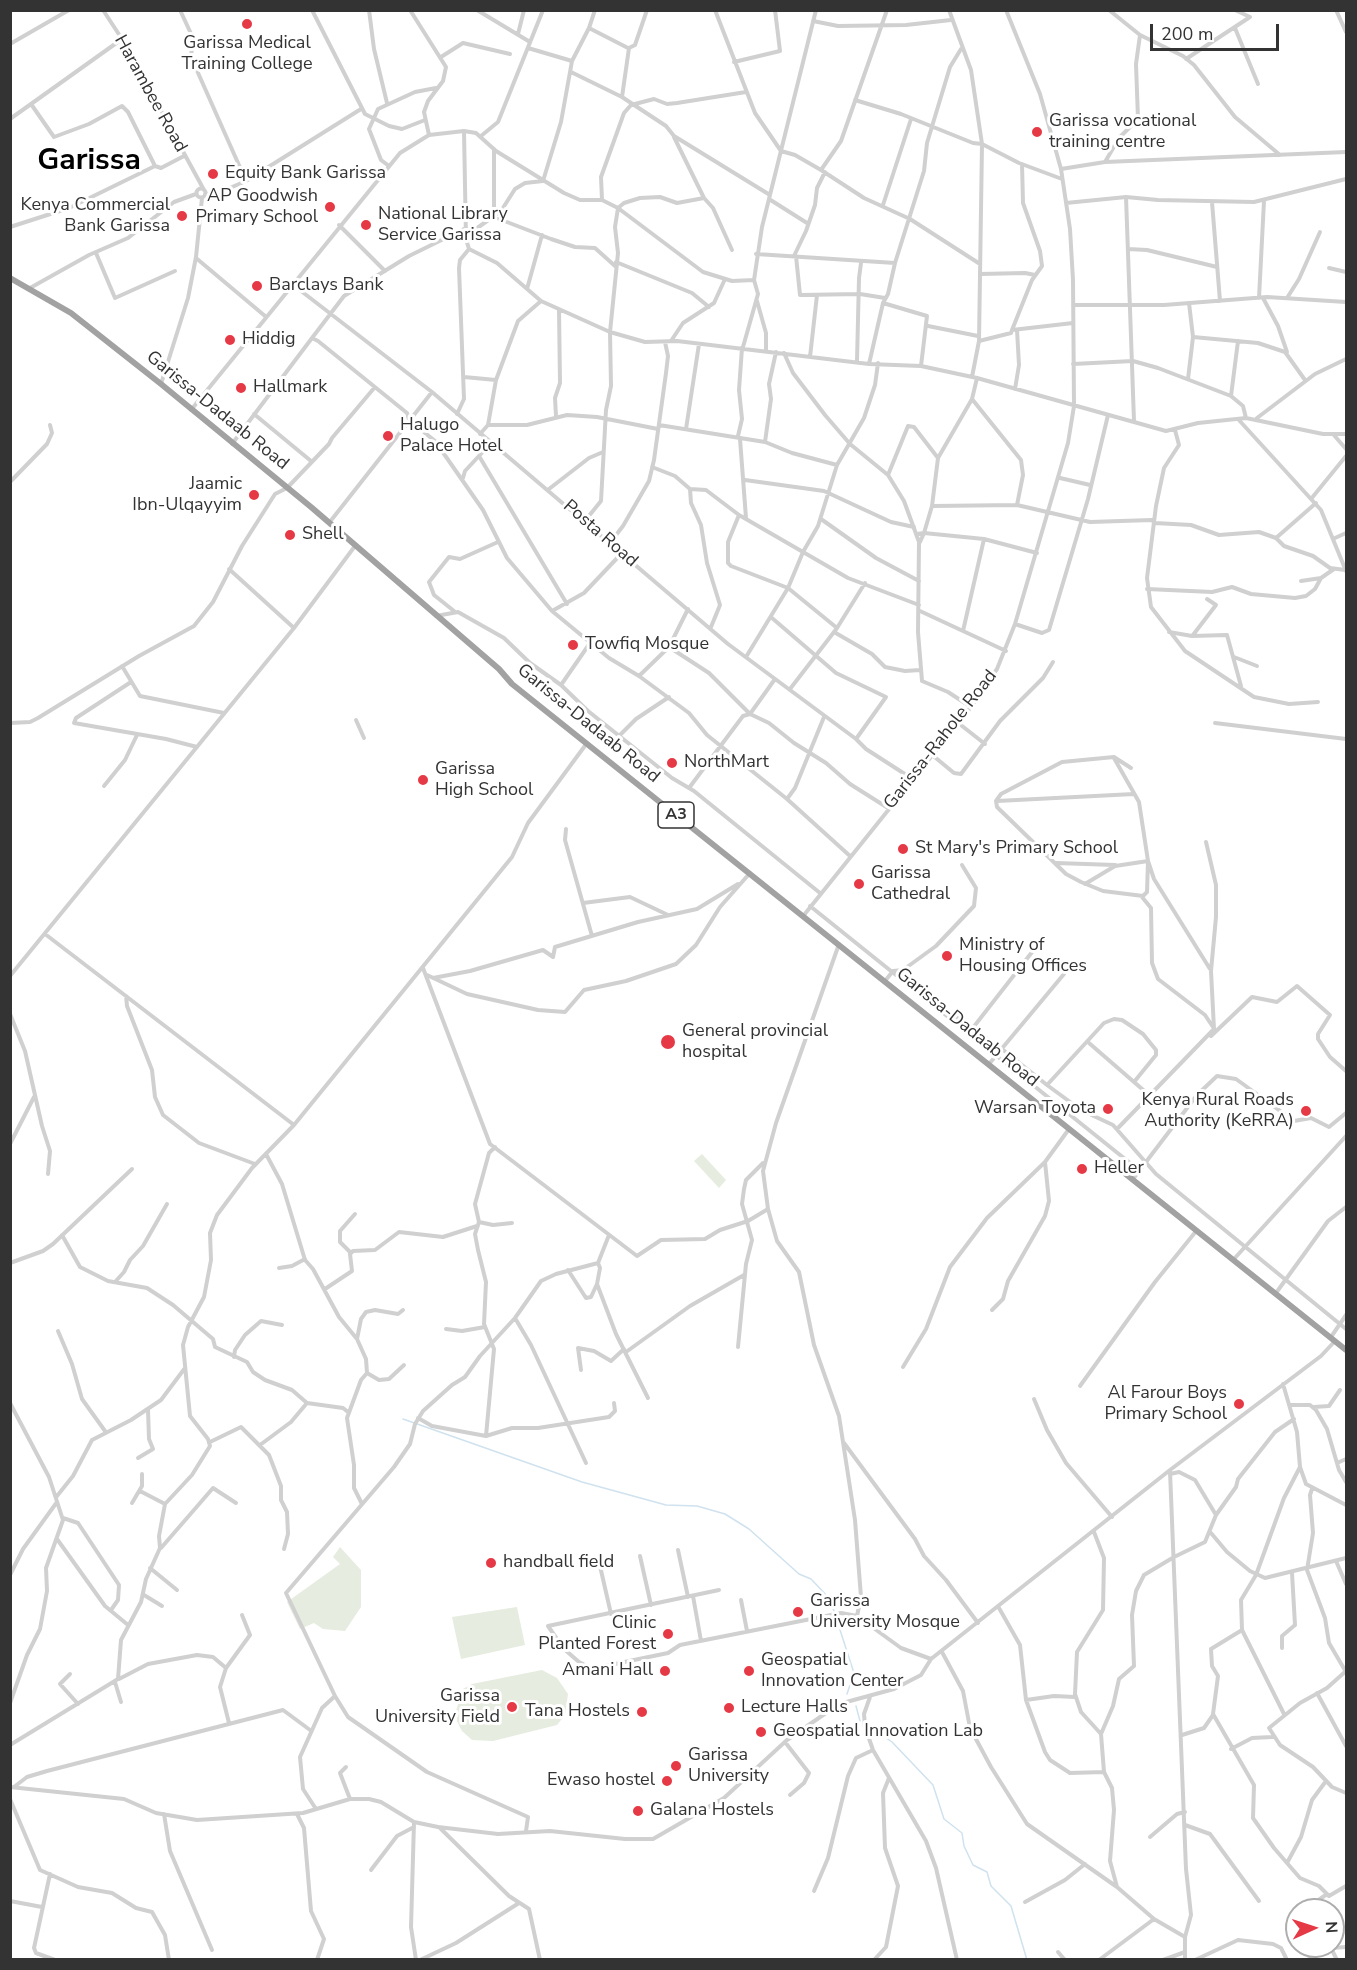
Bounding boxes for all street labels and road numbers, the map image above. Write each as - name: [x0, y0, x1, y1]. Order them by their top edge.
- street label: Harambee Road: [109, 32, 191, 156]
- street label: Garissa-Dadaab Road: [141, 347, 293, 475]
- street label: Posta Road: [558, 496, 642, 572]
- street label: Garissa-Dadaab Road: [512, 660, 664, 788]
- street label: Garissa-Rahole Road: [880, 666, 1002, 814]
- road number: A3: [658, 802, 694, 828]
- street label: Garissa-Dadaab Road: [891, 964, 1043, 1092]

